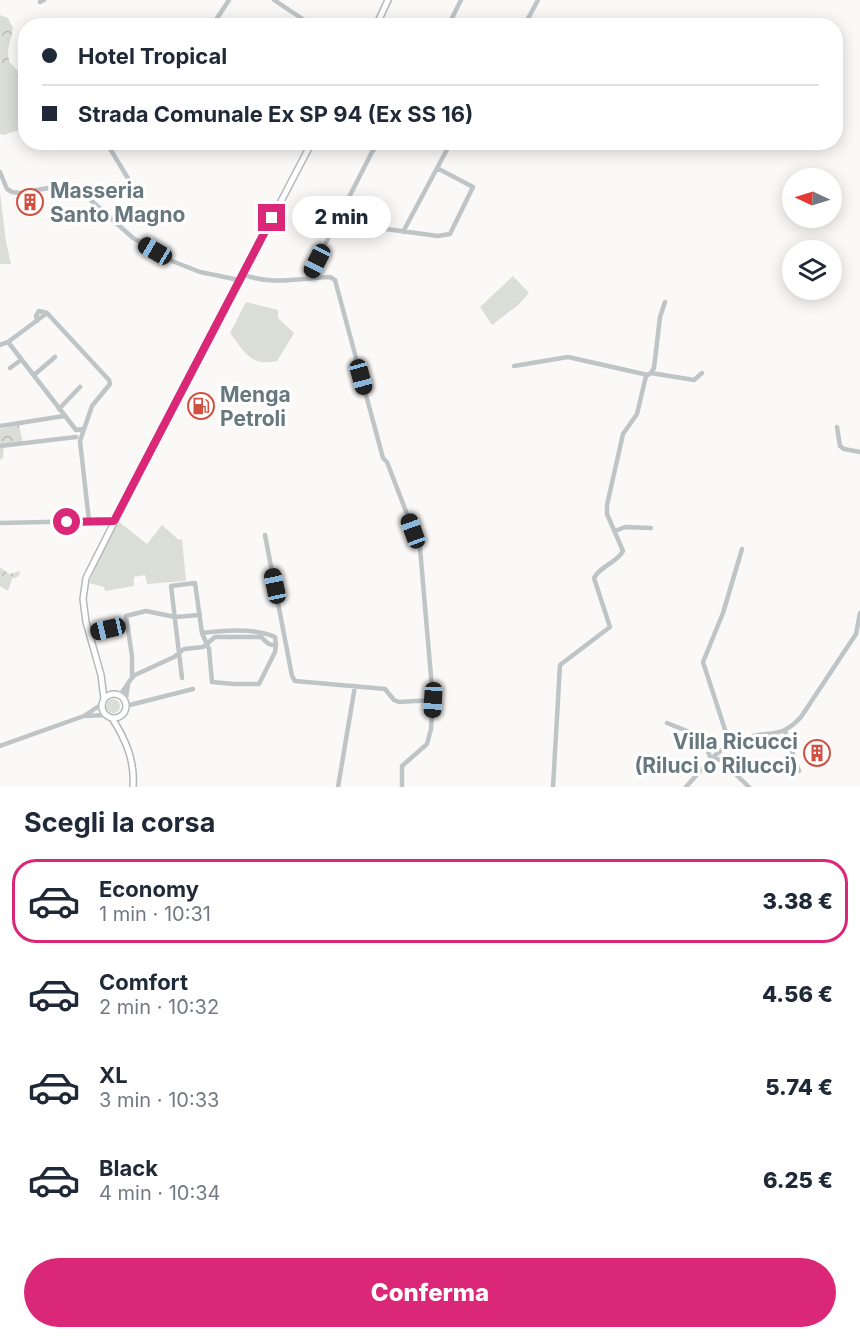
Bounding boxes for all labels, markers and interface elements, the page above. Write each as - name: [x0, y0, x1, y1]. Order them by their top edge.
- text: Hotel Tropical: [78, 43, 227, 69]
- text: Strada Comunale Ex SP 94 (Ex SS 16): [78, 101, 473, 127]
- north arrow: [782, 168, 842, 228]
- map controls: [782, 168, 842, 300]
- place label: Masseria Santo Magno: [50, 178, 185, 227]
- building icon: Masseria Santo Magno: [15, 187, 45, 217]
- callout: 2 min: [293, 197, 392, 239]
- route end: [258, 204, 285, 231]
- text: 2 min: [314, 205, 369, 229]
- car: [135, 234, 175, 268]
- button: layers: [782, 240, 842, 300]
- car: [301, 241, 333, 281]
- car: [348, 357, 374, 397]
- place label: Menga Petroli: [220, 382, 291, 431]
- fuel station icon: Menga Petroli: [186, 391, 216, 421]
- route start: [53, 508, 80, 535]
- car: [398, 511, 428, 551]
- car: [262, 567, 288, 605]
- car: [88, 616, 128, 642]
- car: [423, 682, 443, 718]
- place label: Villa Ricucci (Riluci o Rilucci): [634, 729, 798, 778]
- building icon: Villa Ricucci (Riluci o Rilucci): [802, 738, 832, 768]
- text: Scegli la corsa: [24, 806, 215, 839]
- icon: car: [27, 874, 81, 928]
- text: Economy: [99, 876, 199, 902]
- text: 3.38 €: [763, 888, 833, 914]
- text: 1 min · 10:31: [99, 902, 211, 926]
- icon: car: [27, 967, 81, 1021]
- text: Comfort: [99, 969, 188, 995]
- text: 4.56 €: [762, 981, 833, 1007]
- text: 2 min · 10:32: [99, 995, 219, 1019]
- icon: car: [27, 1060, 81, 1114]
- text: XL: [99, 1062, 128, 1088]
- text: 5.74 €: [765, 1074, 833, 1100]
- text: 3 min · 10:33: [99, 1088, 219, 1112]
- icon: car: [27, 1153, 81, 1207]
- text: Black: [99, 1155, 158, 1181]
- text: 6.25 €: [763, 1167, 833, 1193]
- text: 4 min · 10:34: [99, 1181, 221, 1205]
- button: Conferma: [24, 1258, 836, 1327]

